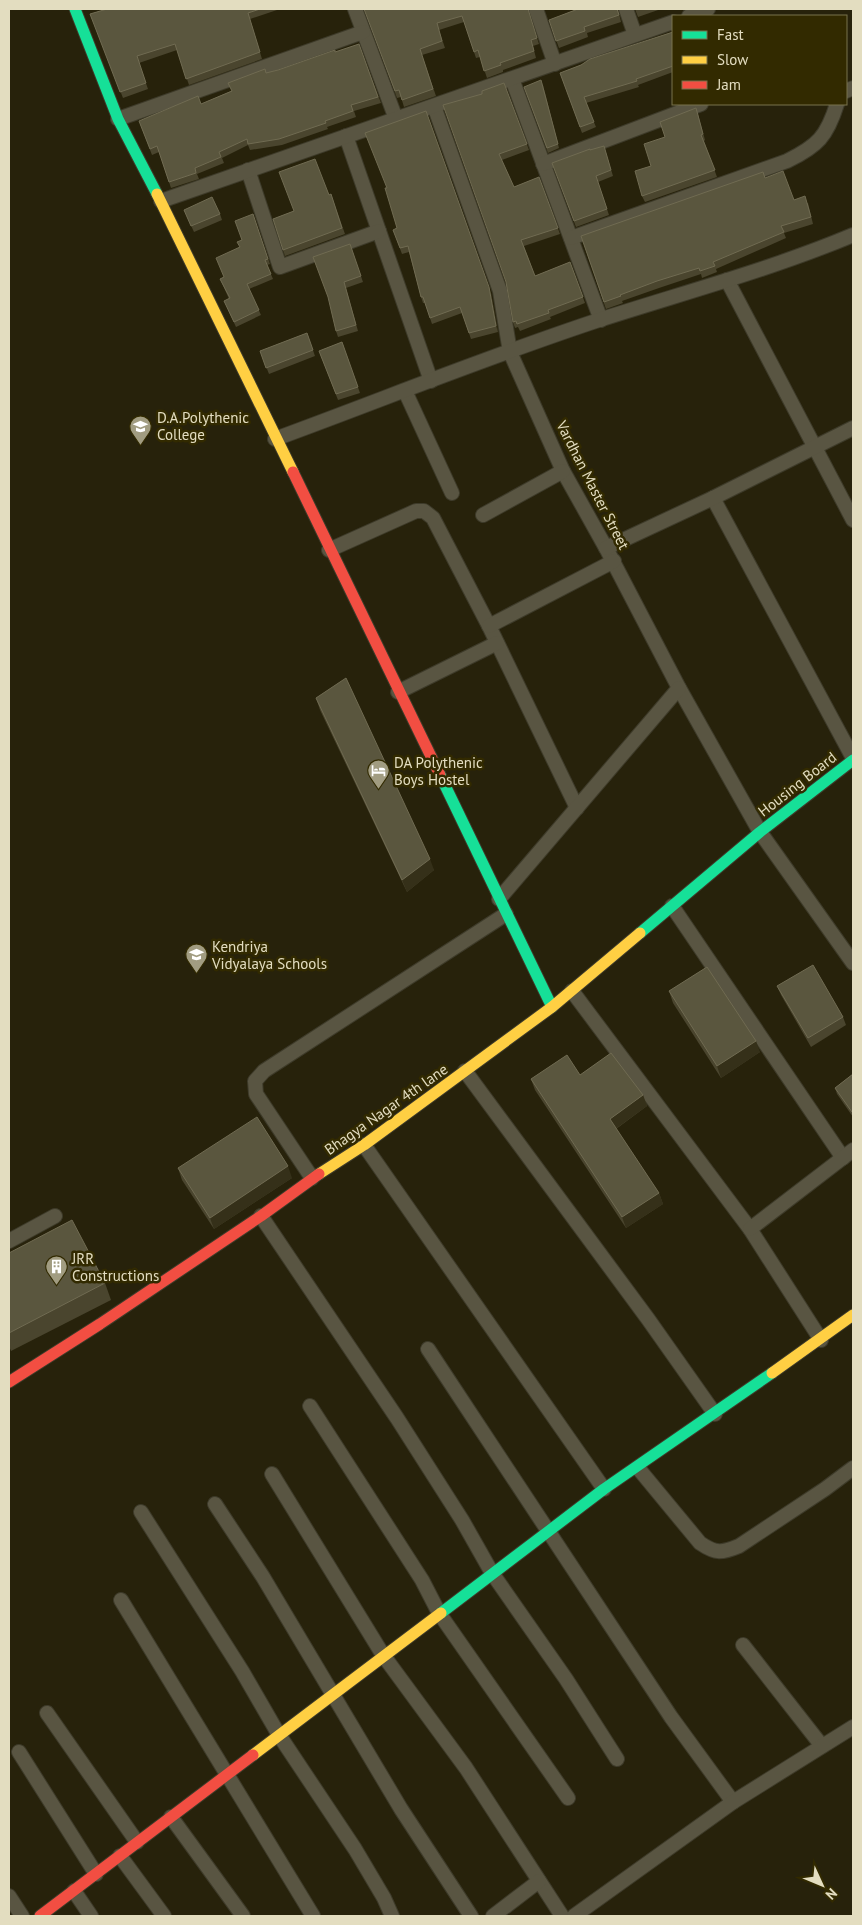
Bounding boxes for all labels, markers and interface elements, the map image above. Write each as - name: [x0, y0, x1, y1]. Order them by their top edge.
- legend: [672, 15, 847, 105]
- text: Fast: [717, 25, 744, 44]
- text: Slow: [717, 50, 748, 69]
- text: Jam: [716, 75, 741, 94]
- place label: D.A.Polythenic College: [157, 408, 249, 444]
- school or university icon: D.A.Polythenic College: [129, 414, 153, 445]
- street label: Vardhan Master Street: [552, 417, 634, 552]
- street label: Housing Board: [754, 748, 840, 820]
- place label: DA Polythenic Boys Hostel: [394, 753, 483, 789]
- hotel icon: DA Polythenic Boys Hostel: [366, 759, 390, 790]
- place label: Kendriya Vidyalaya Schools: [211, 937, 327, 973]
- school or university icon: Kendriya Vidyalaya Schools: [184, 943, 208, 974]
- street label: Bhagya Nagar 4th lane: [321, 1059, 451, 1159]
- place label: JRR Constructions: [71, 1249, 159, 1285]
- building icon: JRR Constructions: [44, 1255, 68, 1286]
- north arrow: [797, 1860, 847, 1910]
- text: N: [822, 1884, 841, 1904]

